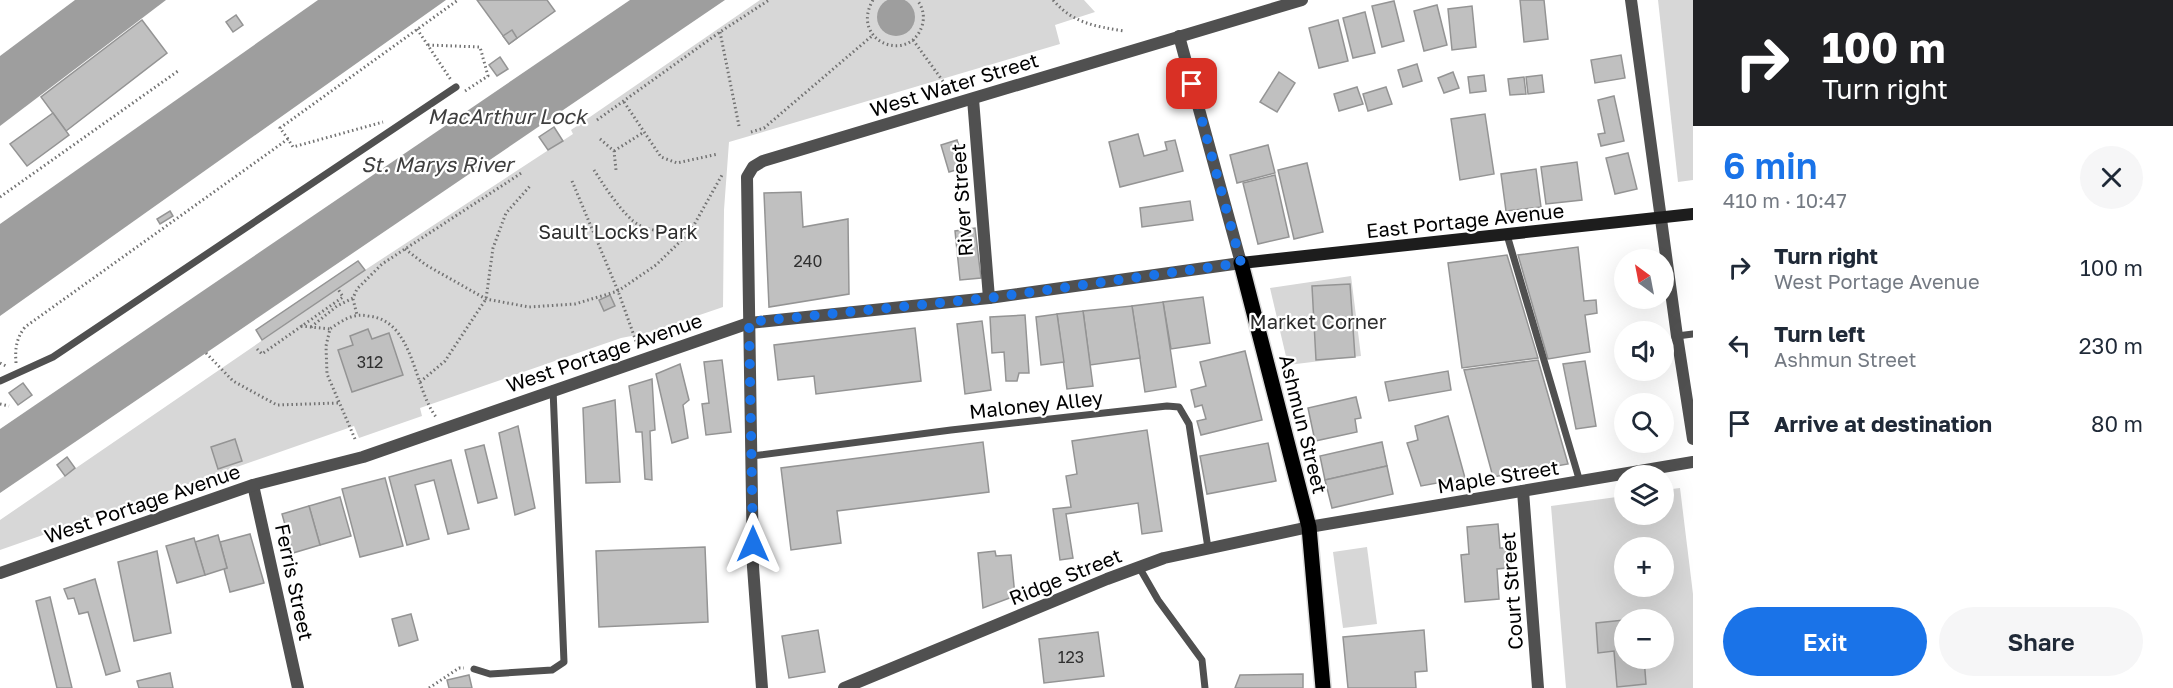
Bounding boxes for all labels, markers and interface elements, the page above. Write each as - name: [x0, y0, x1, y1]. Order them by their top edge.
- text: 100 m: [1822, 22, 1945, 72]
- icon: right: [1723, 24, 1801, 102]
- street label: West Water Street: [867, 47, 1041, 121]
- pin: [1166, 58, 1217, 109]
- icon: arrive: [1175, 67, 1208, 100]
- text: Turn right: [1822, 73, 1948, 105]
- water label: MacArthur Lock: [427, 103, 589, 129]
- street label: River Street: [945, 143, 977, 257]
- text: 6 min: [1723, 144, 1818, 187]
- button: close: [2080, 146, 2143, 209]
- water label: St. Marys River: [361, 151, 516, 177]
- text: 410 m · 10:47: [1723, 188, 1847, 212]
- street label: East Portage Avenue: [1365, 198, 1565, 242]
- park label: Sault Locks Park: [538, 219, 698, 243]
- text: Turn right: [1774, 242, 1878, 269]
- north arrow: [1614, 249, 1674, 309]
- map controls: [1614, 249, 1674, 669]
- house number: 240: [794, 251, 822, 271]
- icon: right: [1723, 251, 1756, 284]
- text: 100 m: [2080, 254, 2143, 281]
- text: West Portage Avenue: [1774, 269, 1980, 293]
- street label: West Portage Avenue: [503, 307, 705, 397]
- park label: Market Corner: [1250, 309, 1387, 333]
- text: Turn left: [1774, 320, 1865, 347]
- button: sound: [1614, 321, 1674, 381]
- icon: left: [1723, 329, 1756, 362]
- text: 230 m: [2079, 332, 2143, 359]
- text: Ashmun Street: [1774, 347, 1917, 371]
- house number: 312: [357, 352, 383, 372]
- street label: Ashmun Street: [1275, 352, 1333, 496]
- street label: Maloney Alley: [968, 385, 1104, 423]
- button: search: [1614, 393, 1674, 453]
- icon: arrive: [1723, 407, 1756, 440]
- text: Arrive at destination: [1774, 410, 1992, 437]
- text: 80 m: [2091, 410, 2143, 437]
- street label: Maple Street: [1435, 455, 1561, 497]
- street label: West Portage Avenue: [41, 458, 243, 548]
- button: layers: [1614, 465, 1674, 525]
- position arrow: [721, 512, 785, 576]
- street label: Ferris Street: [271, 521, 319, 643]
- street label: Court Street: [1495, 531, 1527, 651]
- button: +: [1614, 537, 1674, 597]
- street label: Ridge Street: [1005, 543, 1125, 609]
- button: Exit: [1723, 607, 1927, 676]
- button: Share: [1939, 607, 2143, 676]
- button: −: [1614, 609, 1674, 669]
- house number: 123: [1058, 647, 1084, 667]

